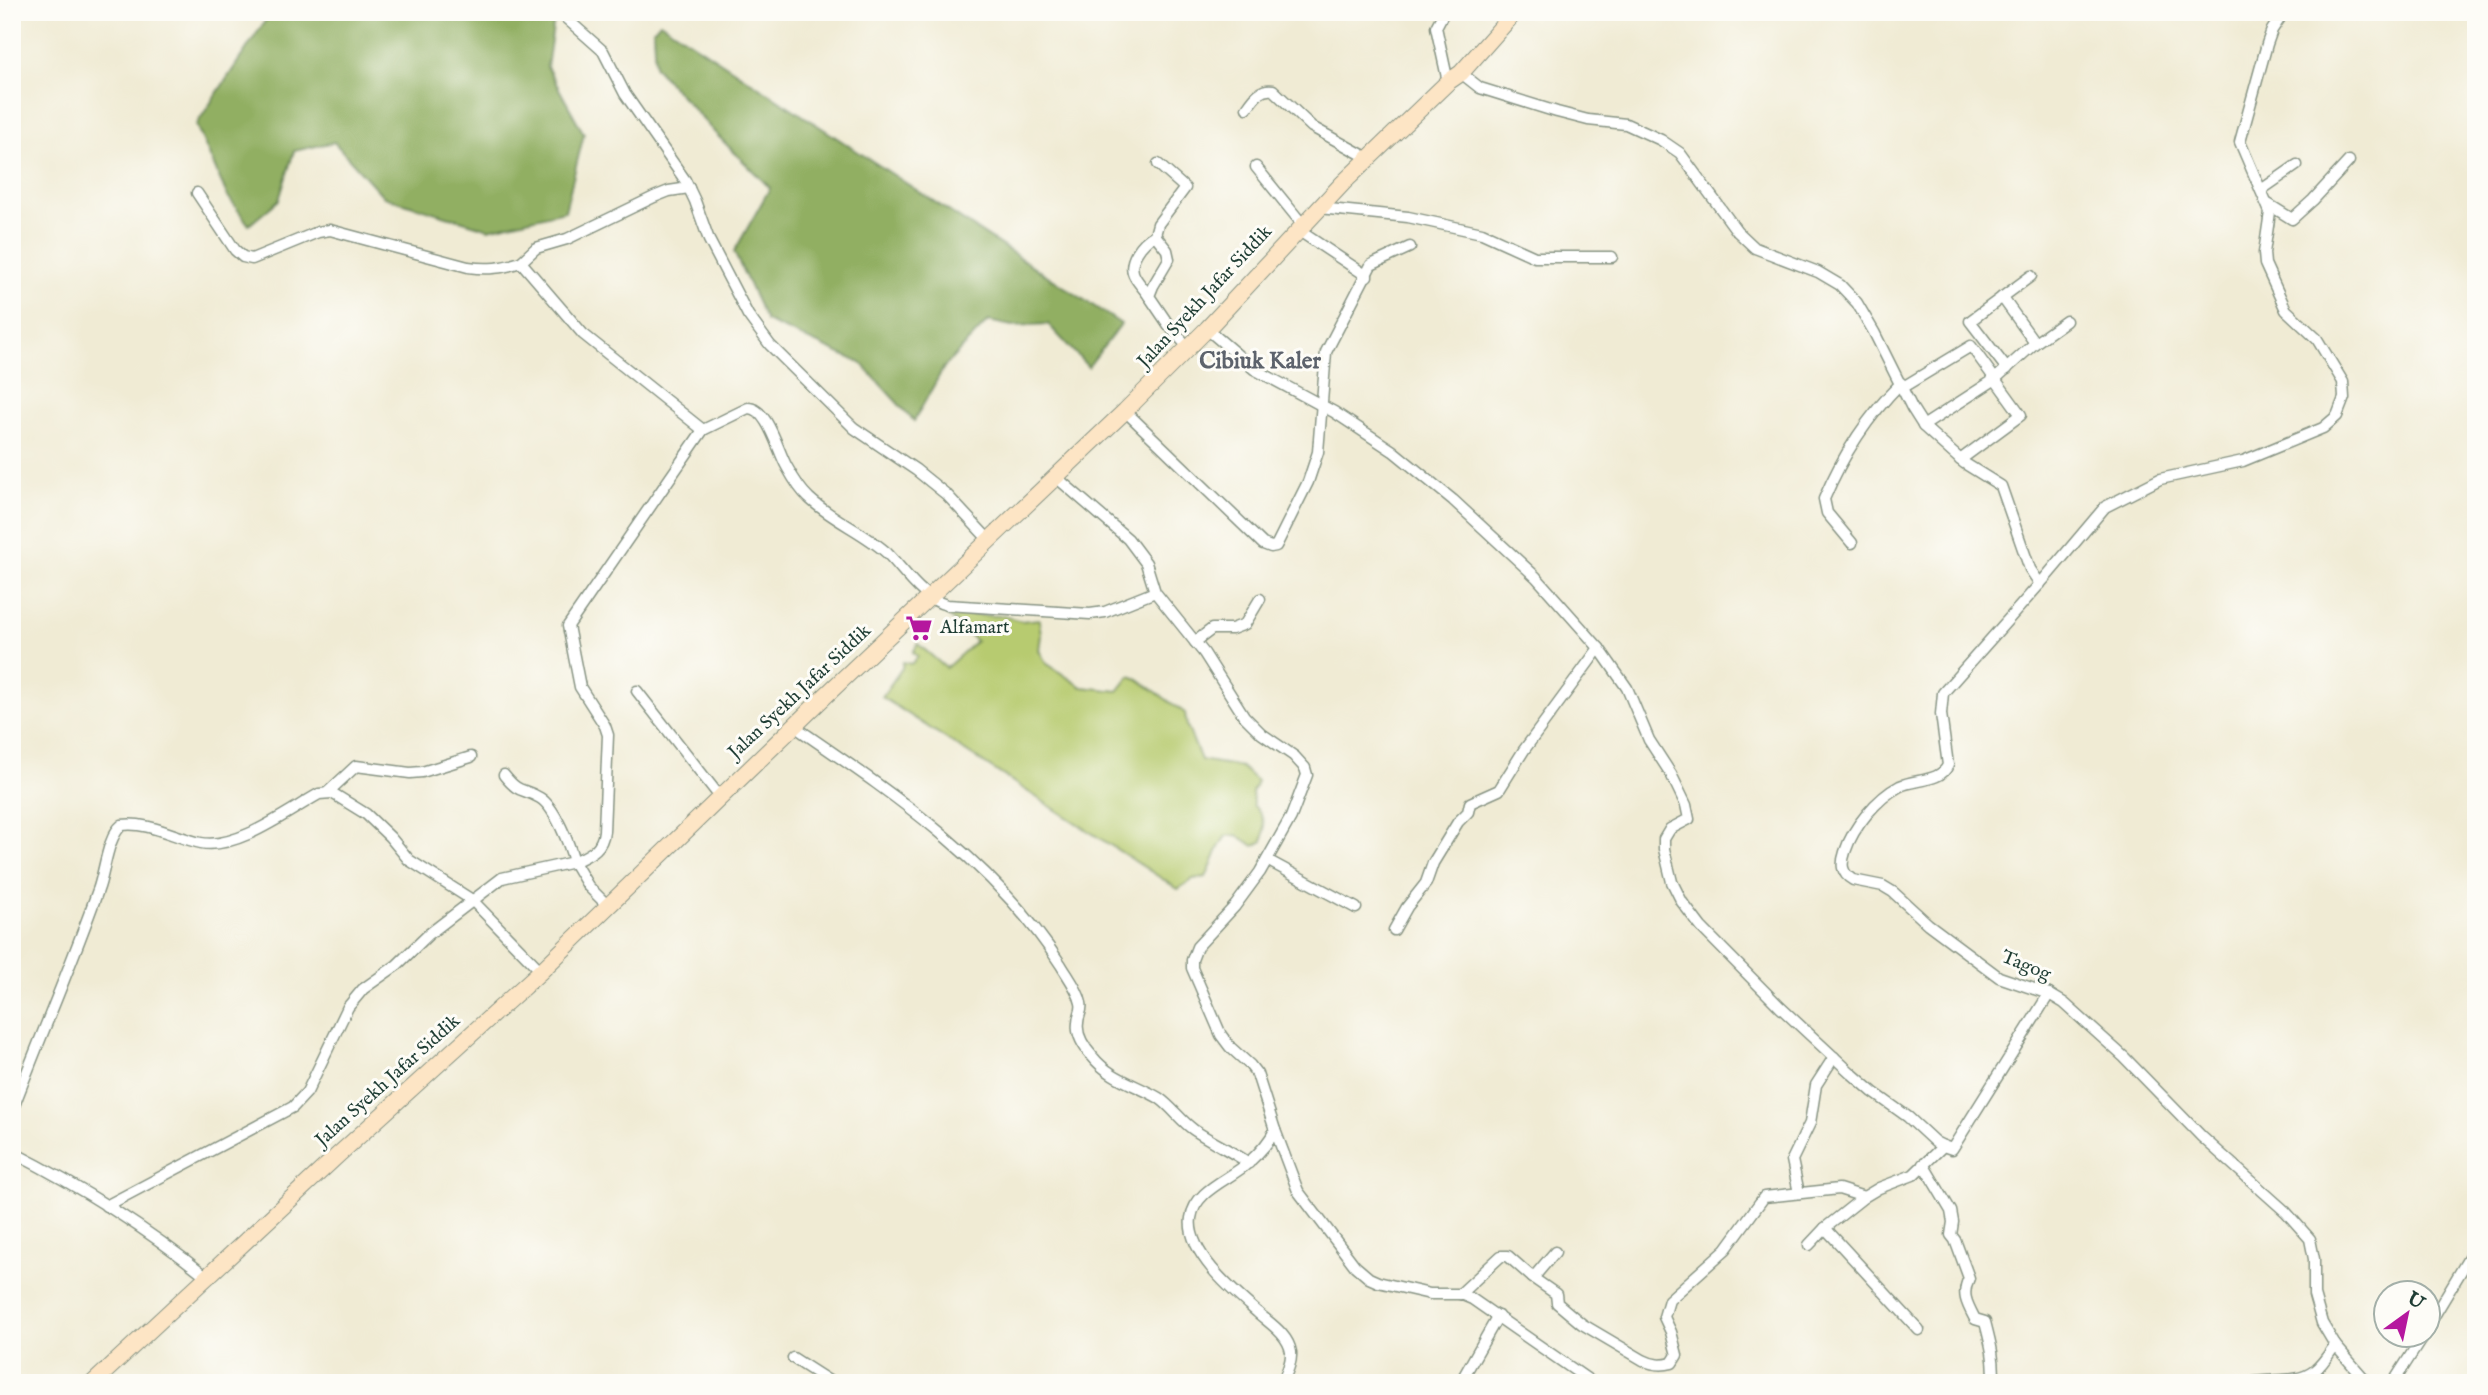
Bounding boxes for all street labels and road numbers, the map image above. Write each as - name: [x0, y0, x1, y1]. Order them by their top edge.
- street label: Jalan Syekh Jafar Siddik: [1131, 220, 1278, 375]
- street label: Jalan Syekh Jafar Siddik: [722, 619, 877, 766]
- street label: Tagog: [1998, 945, 2055, 987]
- street label: Jalan Syekh Jafar Siddik: [309, 1009, 466, 1154]

